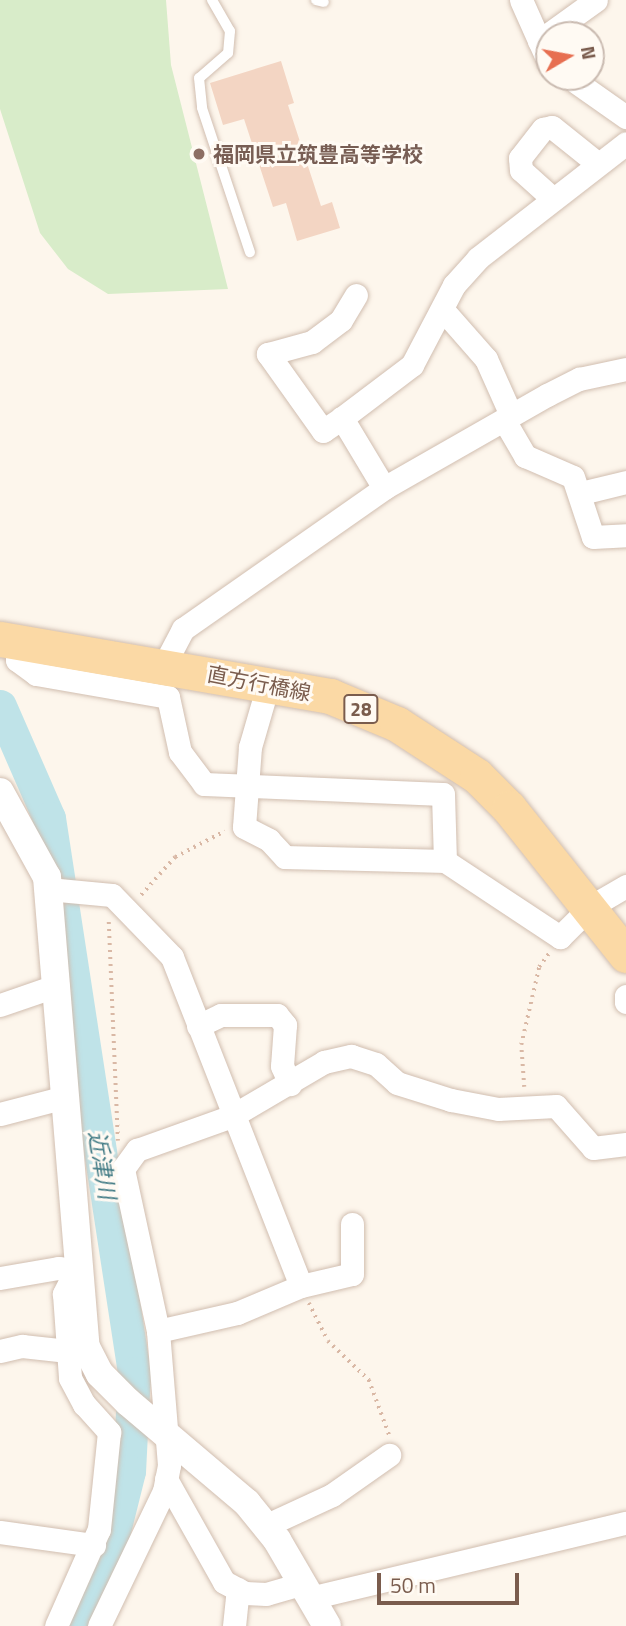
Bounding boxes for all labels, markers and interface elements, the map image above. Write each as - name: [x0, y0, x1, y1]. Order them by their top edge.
- north arrow: [535, 21, 605, 91]
- text: N: [574, 44, 605, 62]
- place label: 福岡県立筑豊高等学校: [213, 141, 423, 167]
- marker: 福岡県立筑豊高等学校: [191, 146, 207, 162]
- street label: 直方行橋線: [205, 661, 313, 705]
- road number: 28: [342, 694, 380, 724]
- water label: 近津川: [83, 1129, 121, 1201]
- scale bar: [381, 1560, 523, 1604]
- text: 50 m: [390, 1569, 436, 1601]

